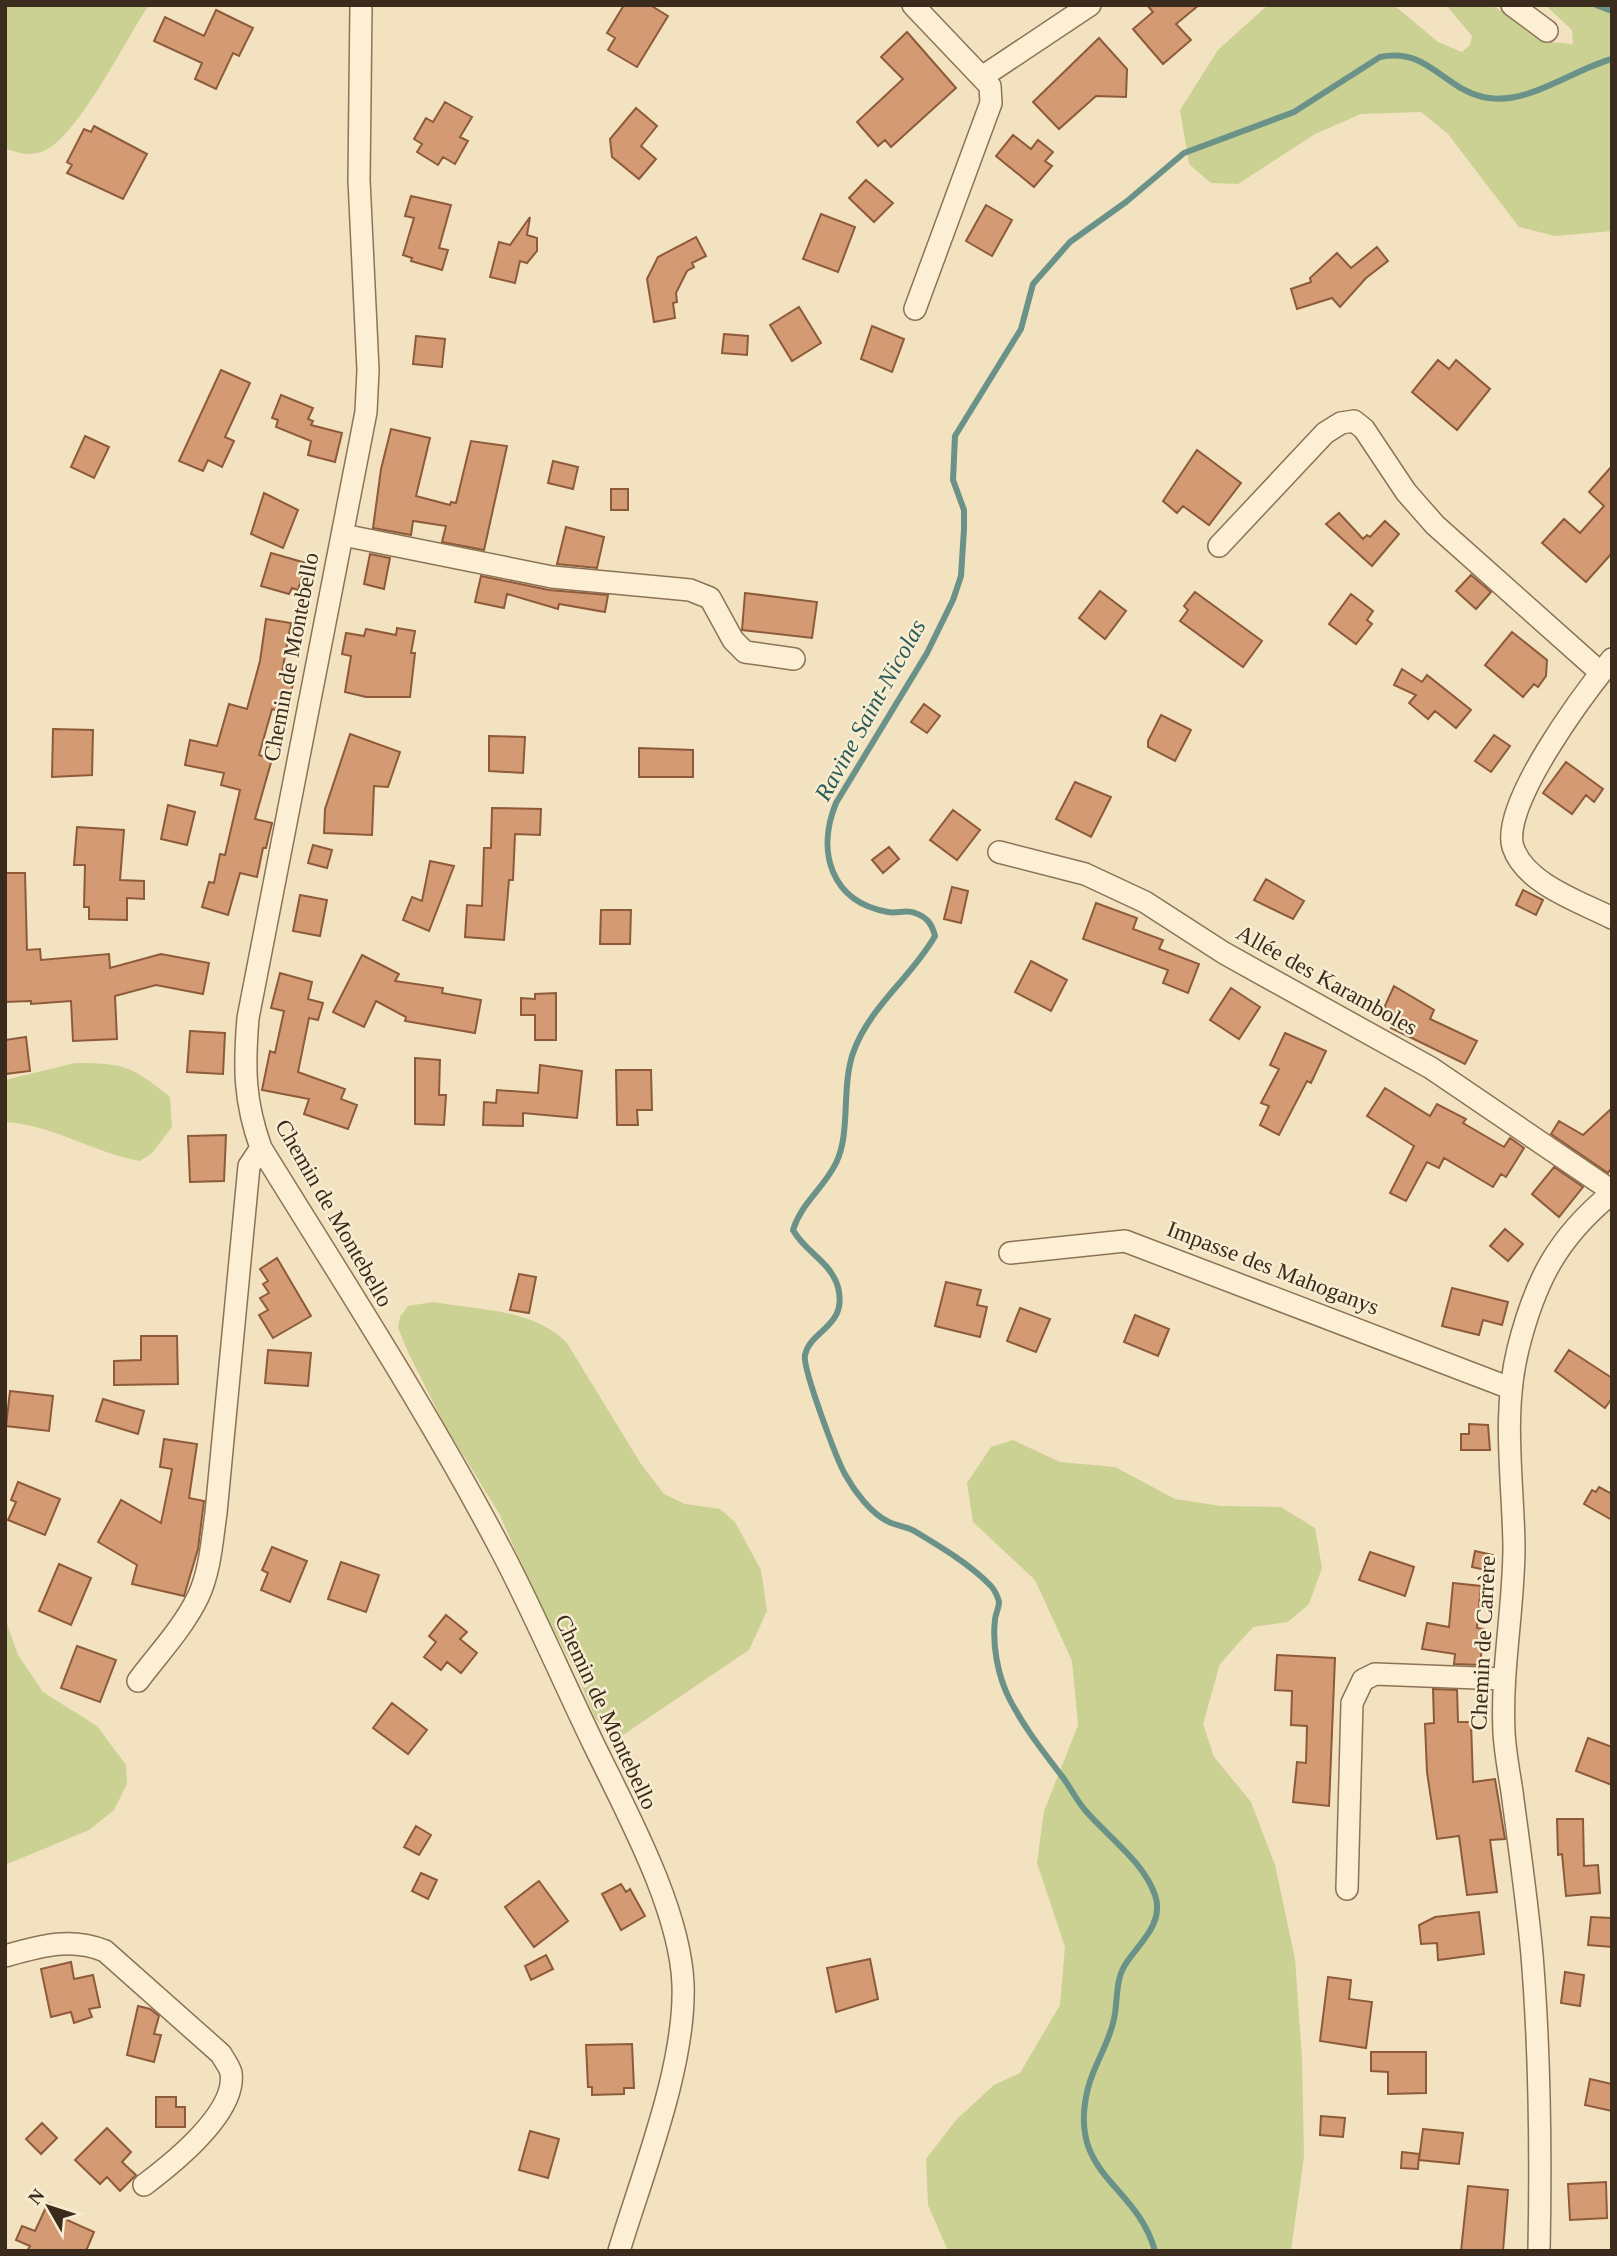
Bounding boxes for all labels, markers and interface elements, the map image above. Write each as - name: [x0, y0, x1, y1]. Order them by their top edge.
- street label: Chemin de Montebello: [258, 551, 324, 763]
- water label: Ravine Saint-Nicolas: [809, 615, 931, 806]
- street label: Allée des Karamboles: [1232, 920, 1422, 1040]
- street label: Chemin de Montebello: [270, 1115, 398, 1311]
- street label: Impasse des Mahoganys: [1164, 1216, 1382, 1320]
- street label: Chemin de Carrère: [1466, 1555, 1500, 1731]
- street label: Chemin de Montebello: [550, 1611, 662, 1813]
- north arrow: [14, 2172, 84, 2242]
- text: N: [24, 2184, 49, 2209]

